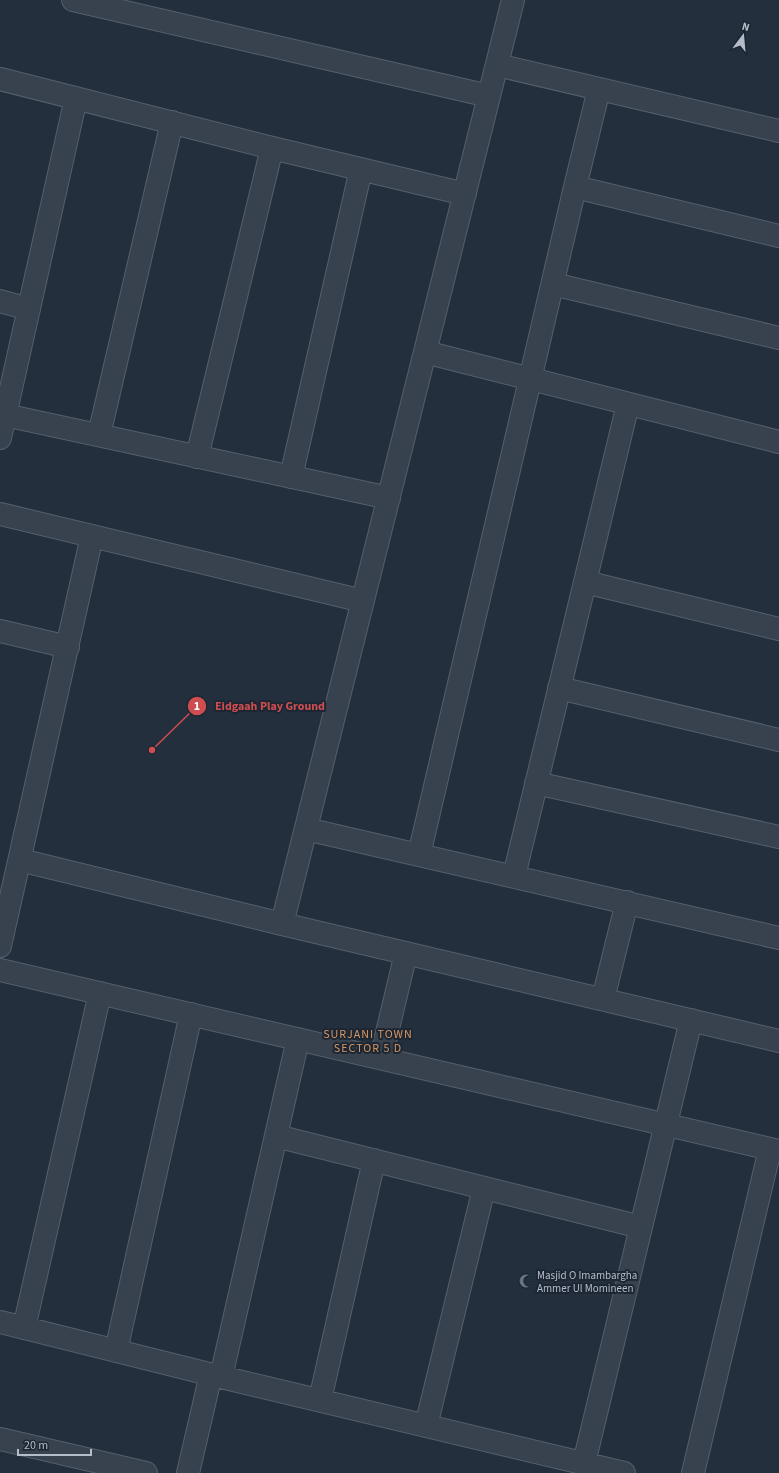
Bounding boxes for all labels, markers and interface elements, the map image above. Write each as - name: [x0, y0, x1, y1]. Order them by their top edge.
- north arrow: [723, 16, 763, 56]
- text: N: [740, 19, 751, 35]
- callout: Eidgaah Play Ground: [187, 694, 333, 718]
- text: 1: [194, 698, 200, 715]
- text: Eidgaah Play Ground: [215, 698, 325, 715]
- district label: SURJANI TOWN SECTOR 5 D: [323, 1026, 413, 1057]
- place label: Masjid O Imambargha Ammer Ul Momineen: [537, 1268, 637, 1296]
- mosque icon: Masjid O Imambargha Ammer Ul Momineen: [518, 1273, 534, 1289]
- scale bar: [18, 1431, 91, 1457]
- text: 20 m: [24, 1437, 48, 1454]

